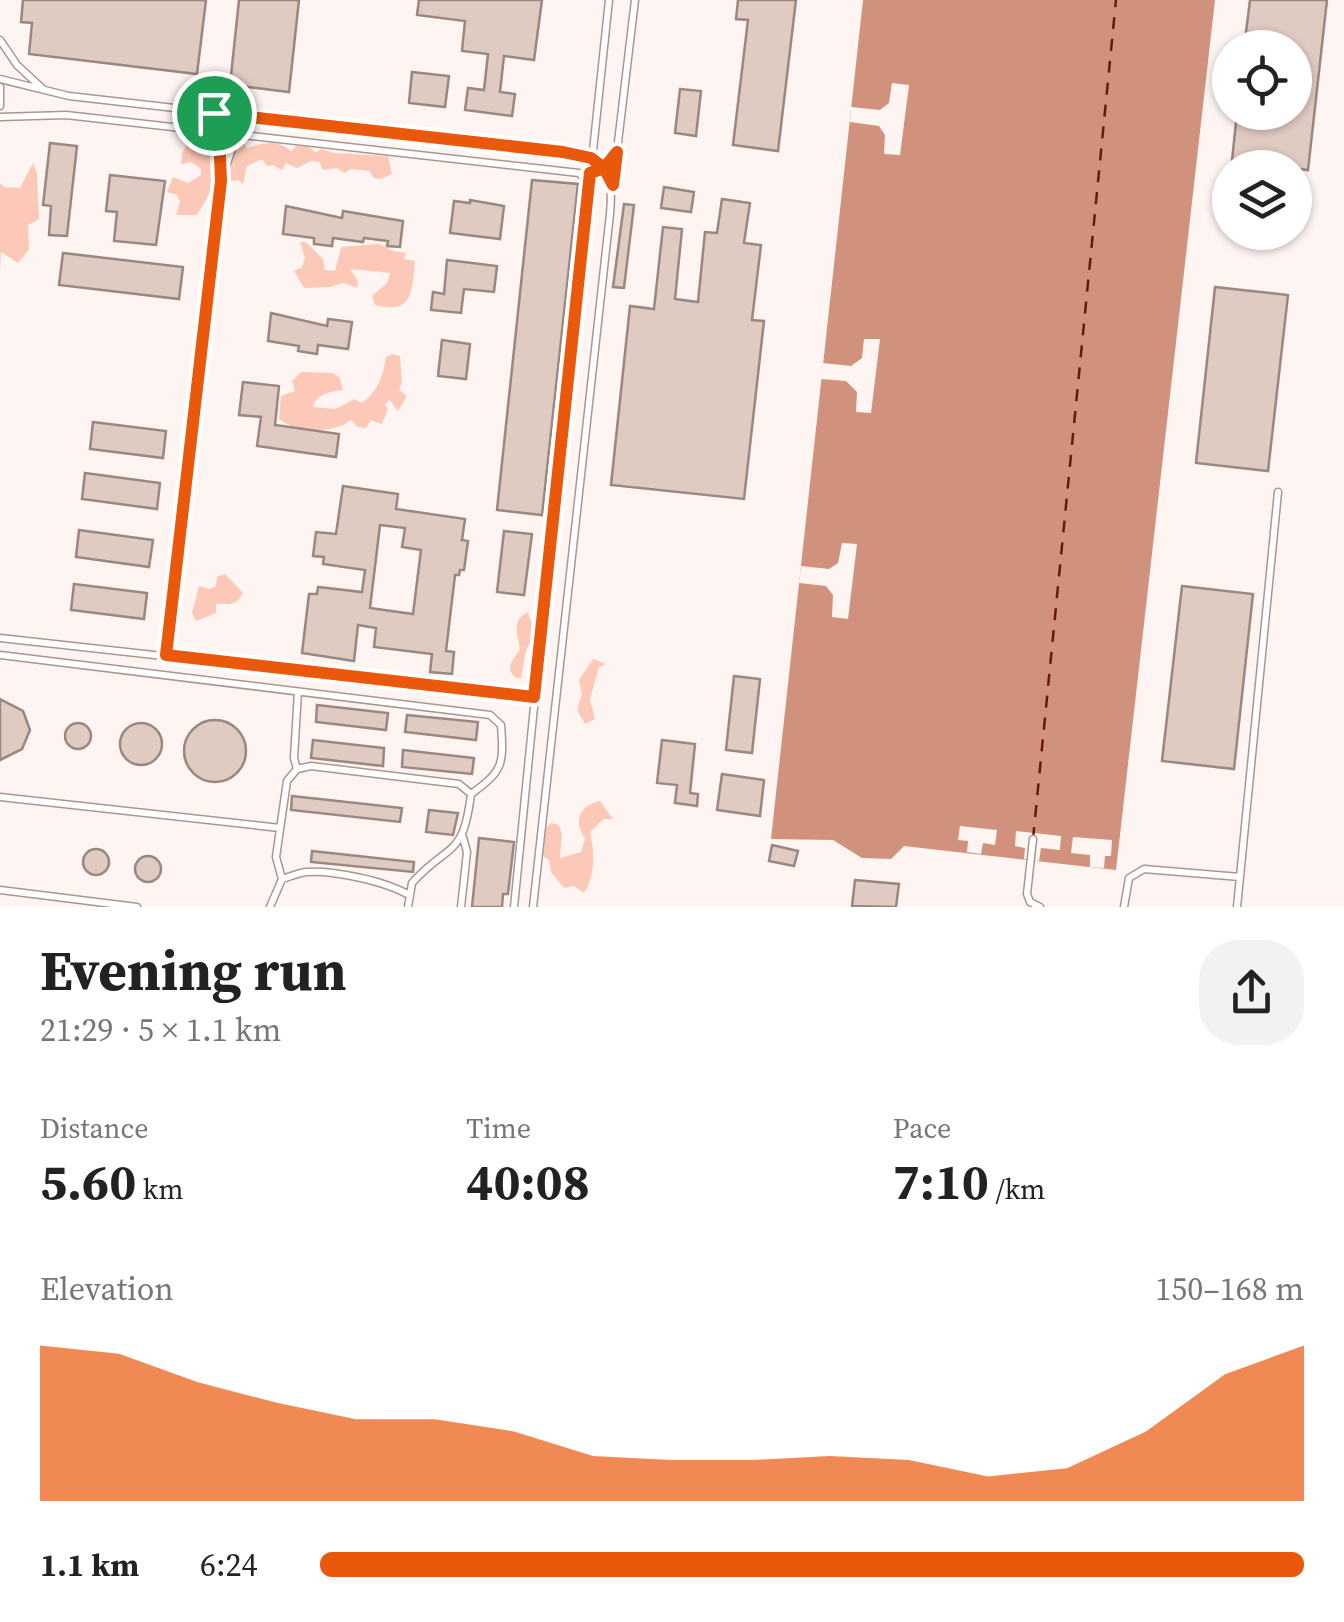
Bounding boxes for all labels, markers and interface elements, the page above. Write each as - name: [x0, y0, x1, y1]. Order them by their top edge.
- map controls: [1212, 30, 1312, 250]
- button: locate: [1212, 30, 1312, 130]
- pin: [172, 71, 257, 156]
- icon: arrive: [187, 86, 242, 141]
- button: layers: [1212, 150, 1312, 250]
- text: Evening run: [40, 933, 347, 1008]
- button: share: [1199, 940, 1304, 1045]
- text: 21:29 · 5 × 1.1 km: [40, 1008, 281, 1052]
- text: Distance: [40, 1109, 149, 1147]
- text: Time: [466, 1109, 531, 1147]
- text: Pace: [893, 1109, 951, 1147]
- text: 5.60: [40, 1147, 136, 1216]
- text: 40:08: [466, 1147, 590, 1216]
- text: 7:10: [893, 1147, 989, 1216]
- text: km: [136, 1170, 183, 1208]
- text: /km: [989, 1170, 1045, 1208]
- text: Elevation: [40, 1267, 174, 1311]
- text: 150–168 m: [1155, 1267, 1304, 1311]
- text: 1.1 km: [40, 1543, 139, 1587]
- text: 6:24: [200, 1543, 258, 1587]

